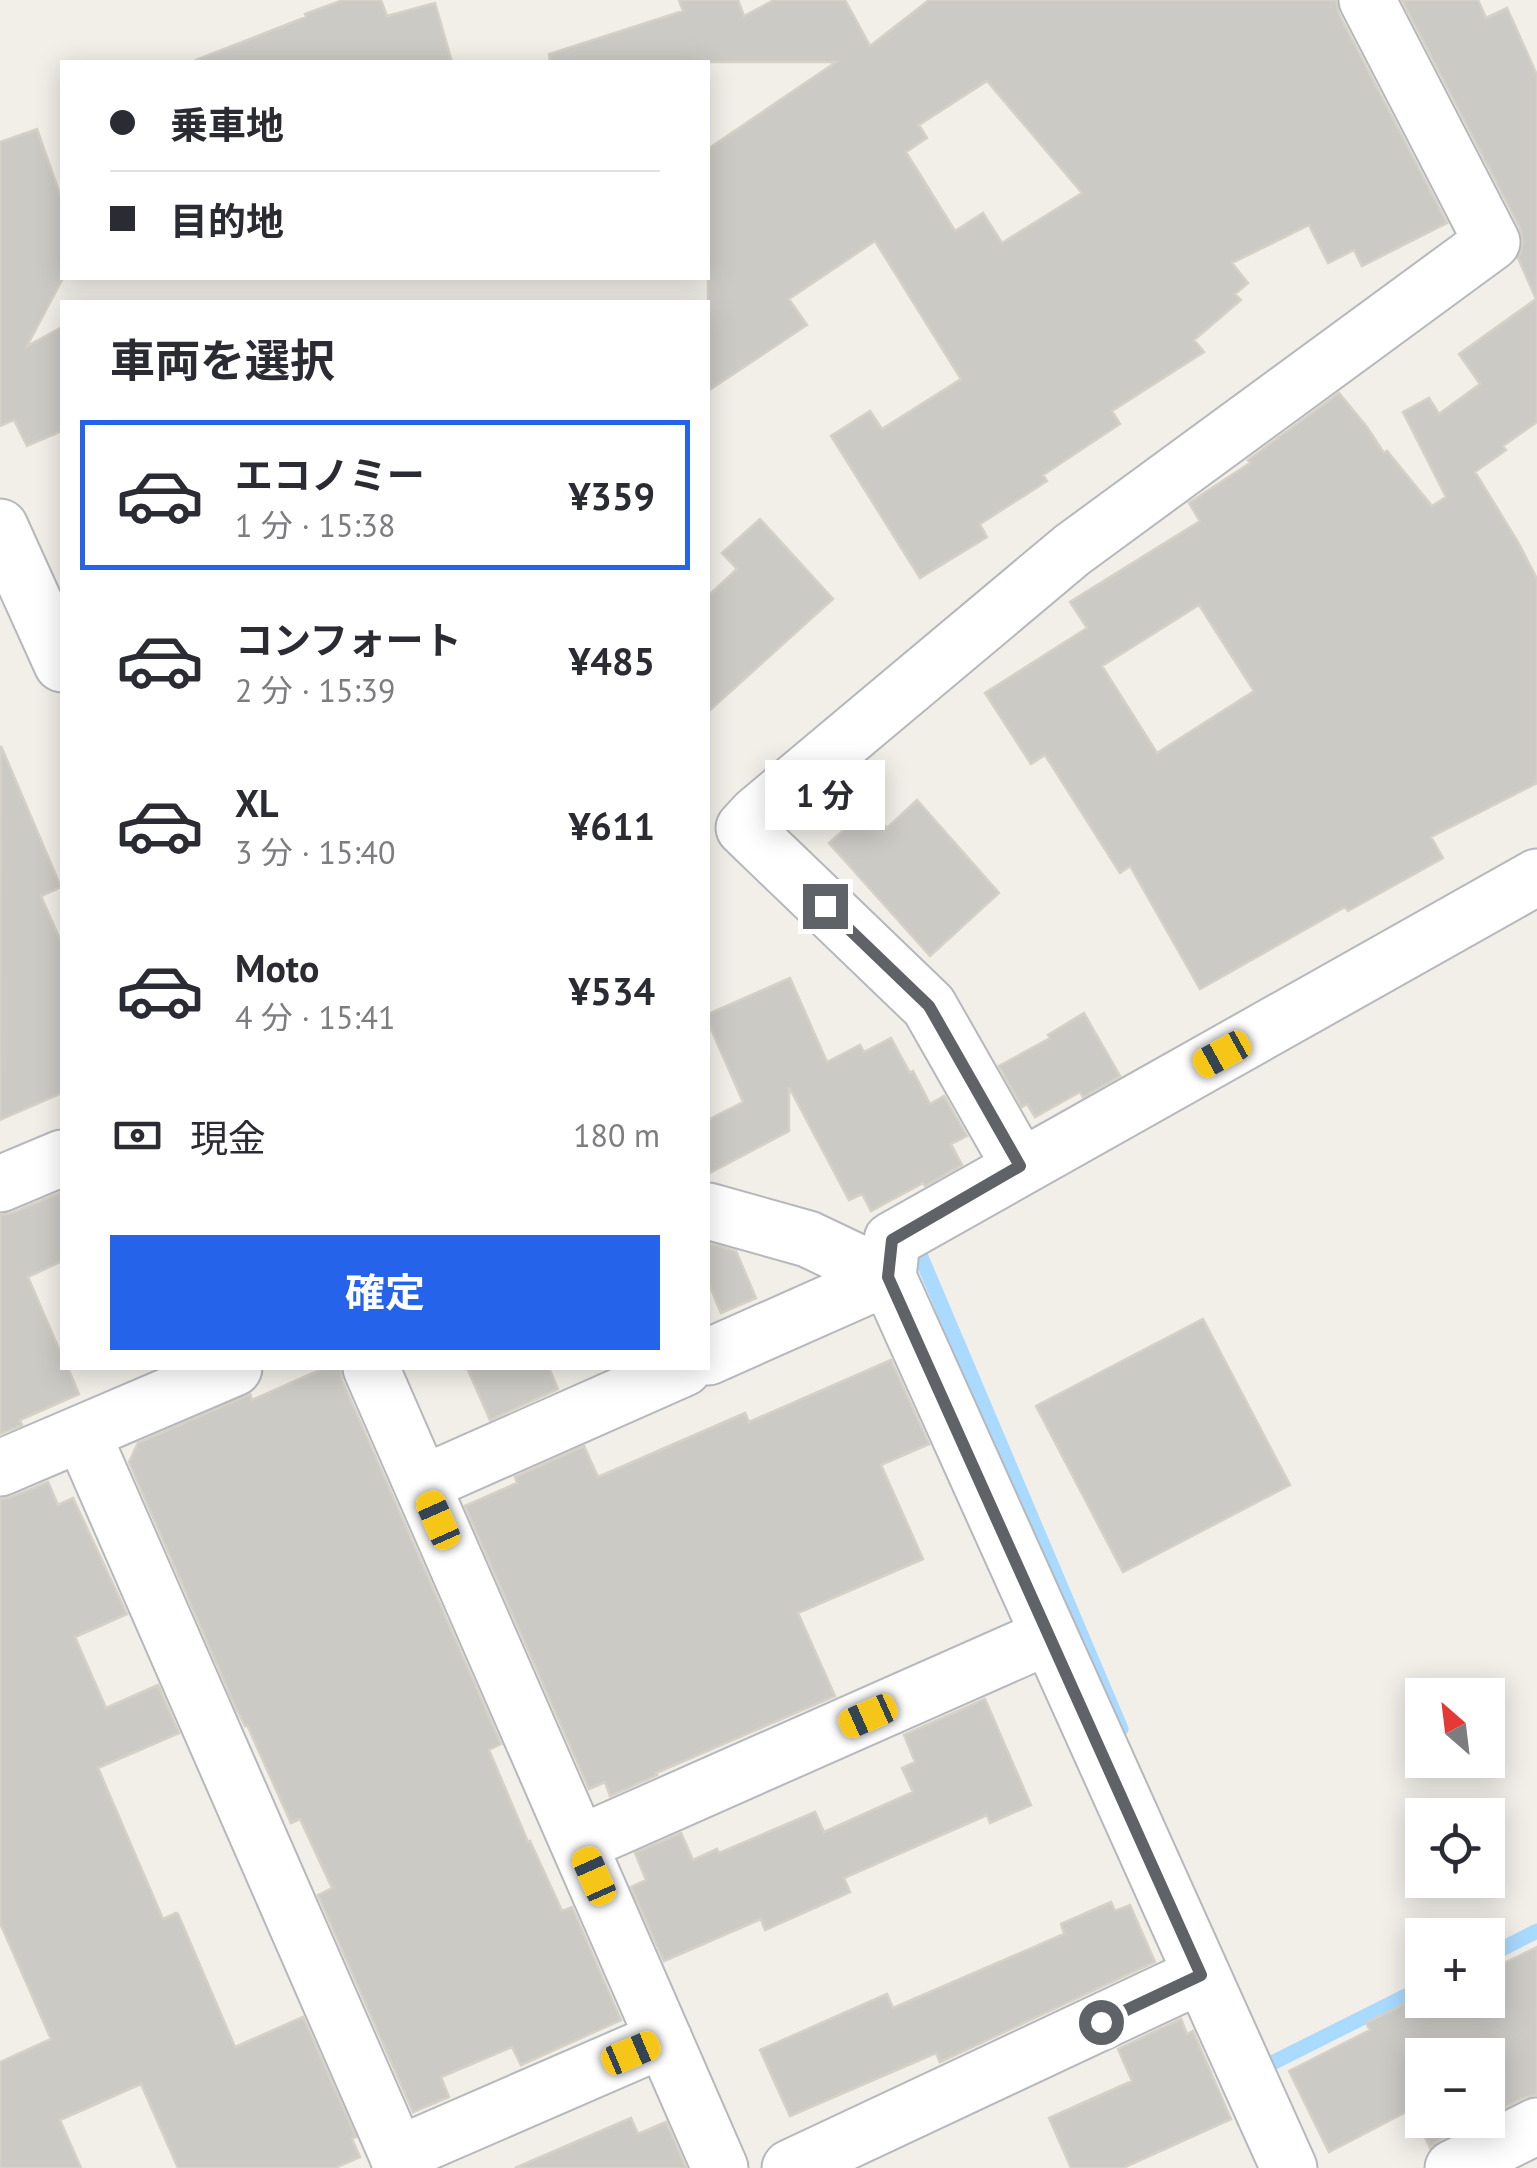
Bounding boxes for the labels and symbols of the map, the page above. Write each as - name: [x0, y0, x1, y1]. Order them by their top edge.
- callout: 1 分: [765, 761, 885, 831]
- route end: [803, 884, 848, 929]
- car: [1188, 1026, 1256, 1082]
- car: [412, 1486, 464, 1554]
- north arrow: [1405, 1678, 1505, 1778]
- car: [834, 1690, 902, 1742]
- car: [568, 1842, 620, 1910]
- route start: [1079, 2000, 1124, 2045]
- car: [598, 2027, 664, 2079]

